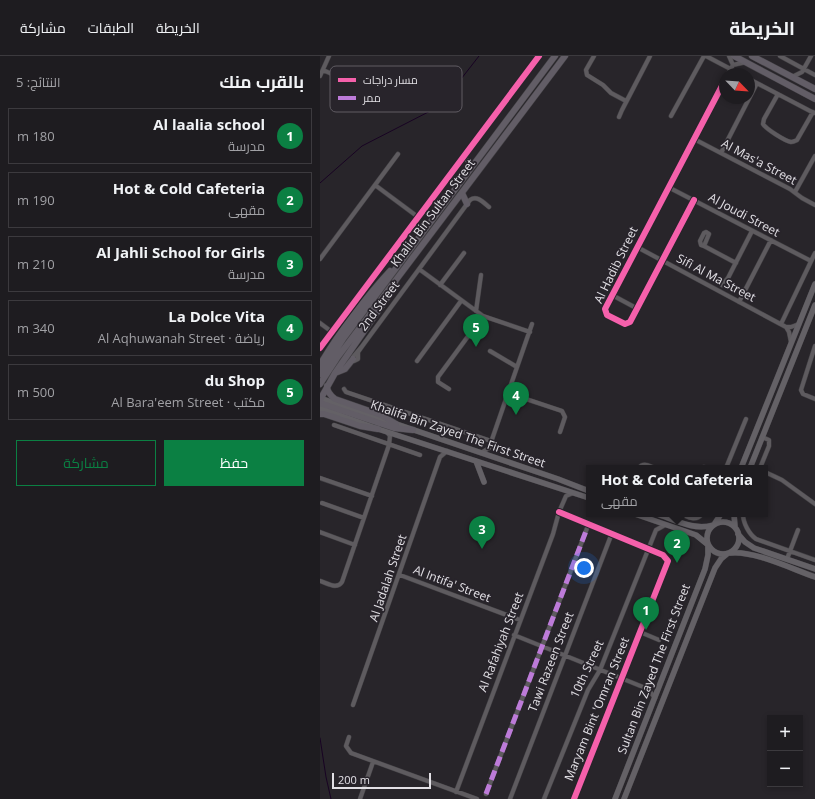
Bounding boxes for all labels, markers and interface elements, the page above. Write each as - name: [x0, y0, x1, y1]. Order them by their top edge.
- text: الخريطة: [729, 15, 795, 41]
- text: مشاركة: [20, 18, 66, 37]
- text: الطبقات: [88, 18, 134, 37]
- text: الخريطة: [156, 18, 200, 37]
- legend: [330, 66, 462, 112]
- north arrow: [719, 68, 755, 104]
- text: بالقرب منك: [219, 70, 304, 93]
- text: مسار دراجات: [363, 72, 418, 87]
- text: النتائج: 5: [16, 73, 60, 91]
- text: ممر: [362, 90, 381, 105]
- text: Al laalia school: [153, 114, 265, 134]
- text: 180 m: [17, 127, 55, 145]
- text: 1: [286, 127, 294, 145]
- street label: Al Mas'a Street: [719, 135, 800, 189]
- text: مدرسة: [228, 137, 265, 155]
- street label: Khalid Bin Sultan Street: [386, 155, 479, 270]
- text: Hot & Cold Cafeteria: [113, 178, 265, 198]
- street label: Al Joudi Street: [706, 189, 783, 241]
- text: 190 m: [17, 191, 55, 209]
- text: 2: [286, 191, 294, 209]
- text: مقهى: [228, 201, 265, 219]
- street label: Al Hadib Street: [590, 223, 642, 306]
- text: Al Jahli School for Girls: [96, 242, 265, 262]
- street label: Sifi Al Ma Street: [674, 249, 759, 306]
- text: 210 m: [17, 255, 55, 273]
- text: 3: [286, 255, 294, 273]
- text: مدرسة: [228, 265, 265, 283]
- street label: 2nd Street: [354, 277, 403, 334]
- text: La Dolce Vita: [168, 306, 265, 326]
- pin: 5: [463, 314, 489, 347]
- text: 340 m: [17, 319, 55, 337]
- text: 4: [286, 319, 294, 337]
- text: رياضة · Al Aqhuwanah Street: [98, 329, 265, 347]
- text: du Shop: [205, 370, 265, 390]
- pin: 4: [503, 382, 529, 415]
- text: 500 m: [17, 383, 55, 401]
- text: 5: [286, 383, 294, 401]
- text: مكتب · Al Bara'eem Street: [111, 393, 265, 411]
- street label: Khalifa Bin Zayed The First Street: [368, 396, 548, 471]
- button: مشاركة: [16, 440, 156, 486]
- button: حفظ: [164, 440, 304, 486]
- popup: [586, 465, 768, 517]
- text: Hot & Cold Cafeteria: [601, 469, 753, 489]
- text: مقهى: [601, 492, 638, 510]
- pin: 3: [469, 516, 495, 549]
- pin: 2: [664, 530, 690, 563]
- street label: Al Jadalah Street: [365, 532, 410, 624]
- your location: [574, 558, 594, 578]
- street label: Al Intifa' Street: [411, 561, 493, 606]
- street label: Sultan Bin Zayed The First Street: [613, 581, 694, 756]
- street label: Al Rafahiyah Street: [474, 589, 527, 694]
- pin: 1: [633, 597, 659, 630]
- street label: Tawi Razeen Street: [524, 609, 577, 714]
- street label: Maryam Bint 'Omran Street: [560, 634, 633, 783]
- street label: 10th Street: [566, 637, 607, 700]
- map controls: [767, 715, 803, 787]
- button: +: [767, 715, 803, 751]
- button: −: [767, 751, 803, 787]
- scale bar: [332, 771, 431, 790]
- text: 200 m: [338, 772, 370, 787]

